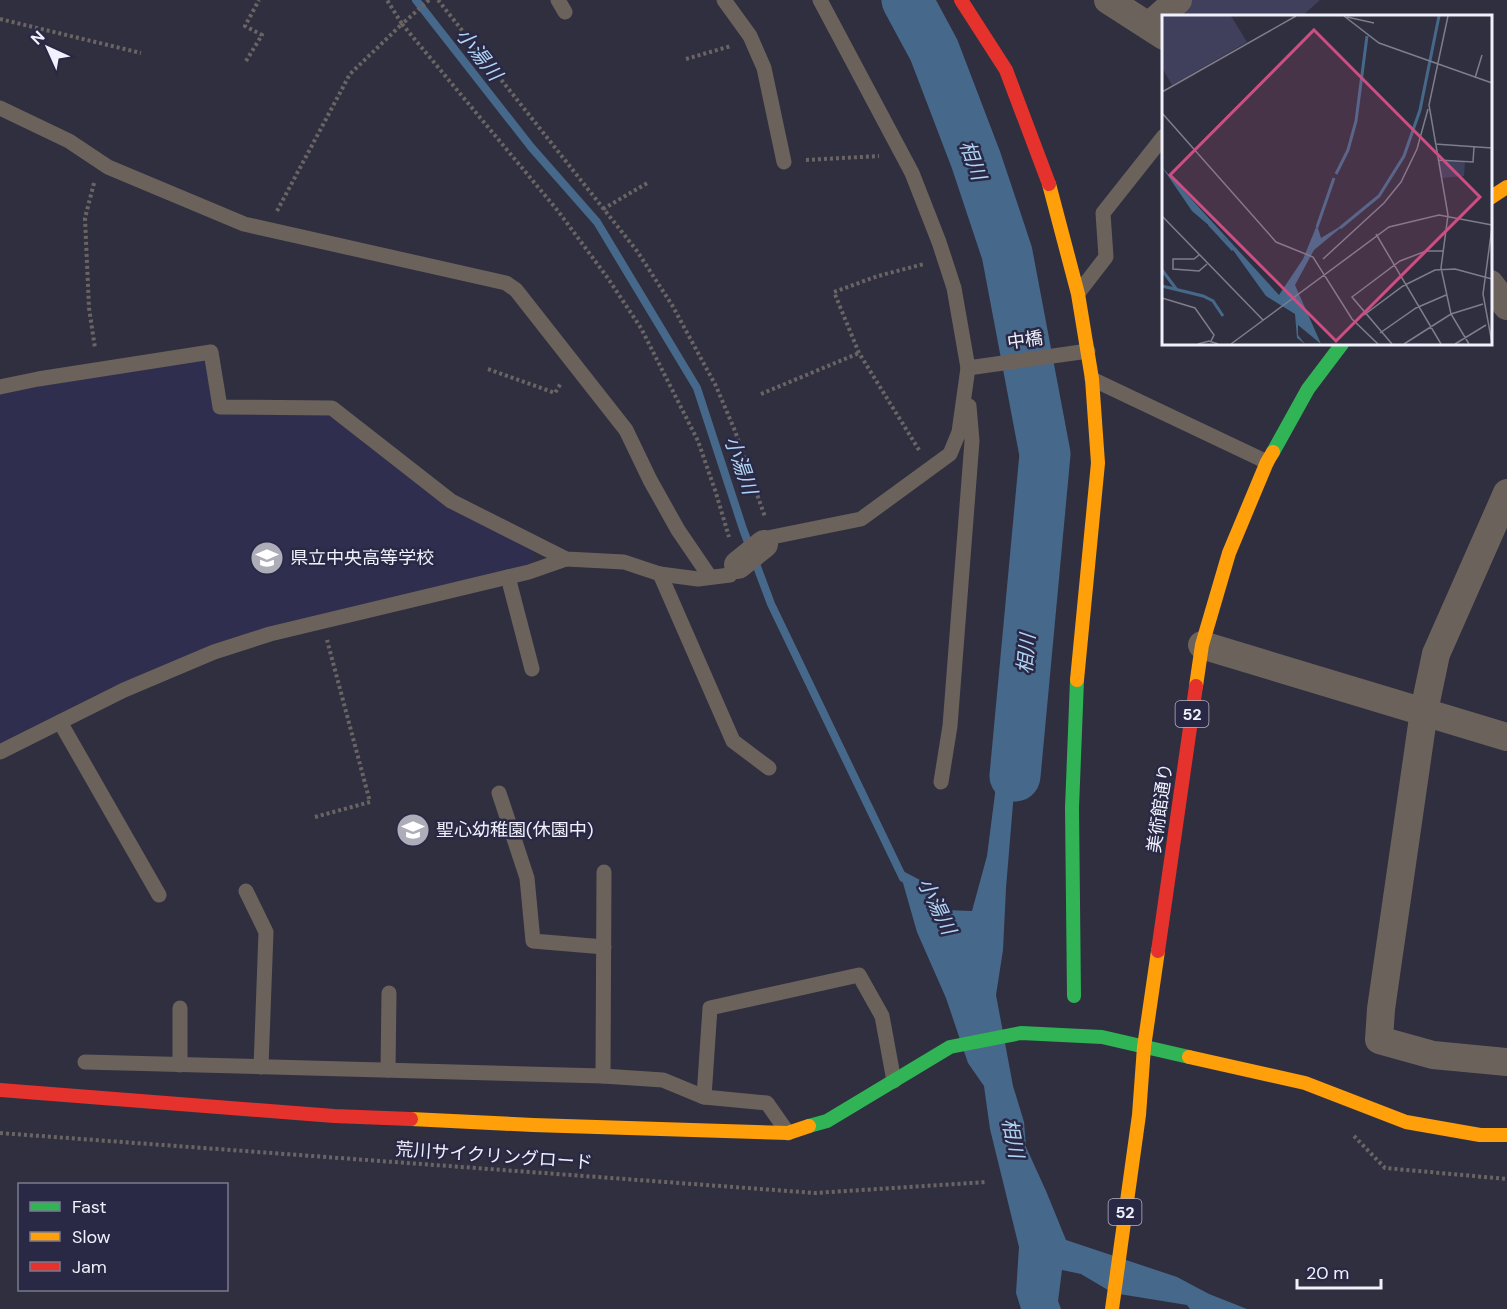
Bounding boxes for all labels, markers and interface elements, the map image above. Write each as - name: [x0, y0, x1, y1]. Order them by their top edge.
- inset map: [1162, 15, 1492, 345]
- north arrow: [18, 18, 78, 78]
- water label: 小湯川: [450, 22, 509, 87]
- text: N: [26, 26, 49, 49]
- water label: 相川: [954, 137, 993, 185]
- street label: 中橋: [1006, 326, 1044, 354]
- water label: 小湯川: [719, 432, 764, 499]
- school or university icon: 県立中央高等学校: [249, 540, 285, 576]
- place label: 県立中央高等学校: [290, 546, 434, 570]
- water label: 相川: [1011, 631, 1041, 675]
- road number: 52: [1176, 701, 1208, 727]
- street label: 美術館通り: [1142, 762, 1178, 854]
- school or university icon: 聖心幼稚園(休園中): [395, 812, 431, 848]
- place label: 聖心幼稚園(休園中): [436, 818, 593, 842]
- water label: 小湯川: [912, 873, 963, 940]
- water label: 相川: [996, 1116, 1030, 1162]
- street label: 荒川サイクリングロード: [395, 1137, 593, 1175]
- legend: [18, 1183, 228, 1291]
- text: Fast: [72, 1195, 107, 1219]
- road number: 52: [1108, 1199, 1142, 1225]
- text: Slow: [72, 1225, 111, 1249]
- scale bar: [1297, 1252, 1381, 1290]
- text: Jam: [72, 1255, 107, 1279]
- text: 20 m: [1306, 1261, 1349, 1285]

